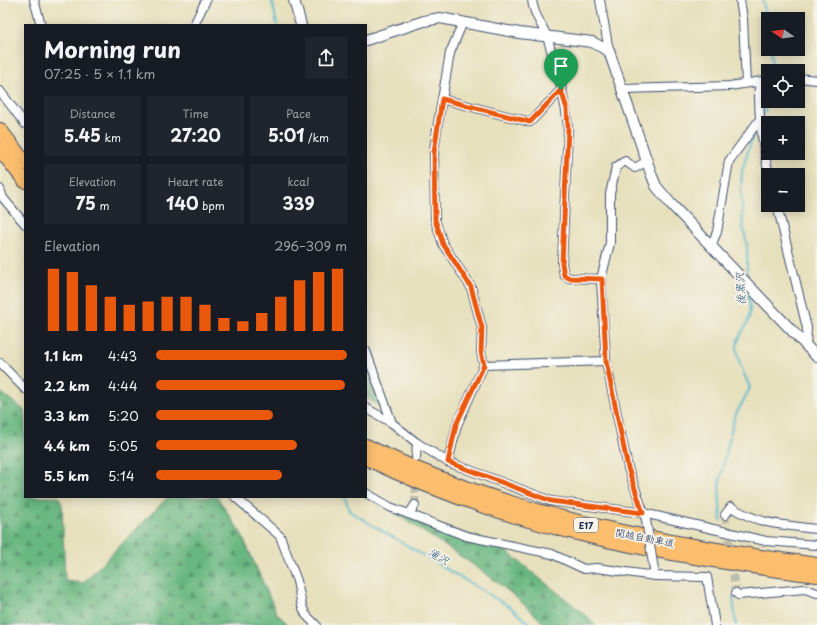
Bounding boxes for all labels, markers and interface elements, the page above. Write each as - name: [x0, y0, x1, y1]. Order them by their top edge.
- north arrow: [761, 12, 805, 56]
- map controls: [761, 12, 805, 212]
- text: Morning run: [44, 32, 181, 65]
- button: share: [305, 37, 347, 79]
- pin: [544, 49, 578, 90]
- icon: arrive: [550, 55, 572, 77]
- text: 07:25 · 5 × 1.1 km: [44, 64, 155, 83]
- button: locate: [761, 64, 805, 108]
- text: Distance: [69, 105, 116, 122]
- text: Time: [183, 105, 209, 122]
- text: Pace: [286, 105, 311, 122]
- button: +: [761, 116, 805, 160]
- text: 5.45: [64, 122, 101, 148]
- text: 27:20: [170, 122, 221, 148]
- text: 5:01: [268, 122, 304, 148]
- text: km: [101, 129, 121, 146]
- text: /km: [304, 129, 329, 146]
- button: −: [761, 168, 805, 212]
- text: Elevation: [69, 173, 116, 190]
- text: Heart rate: [168, 173, 223, 190]
- text: kcal: [288, 173, 309, 190]
- text: 75: [76, 190, 96, 216]
- text: 140: [166, 190, 199, 216]
- text: 339: [282, 190, 315, 216]
- text: m: [96, 197, 109, 214]
- text: bpm: [199, 197, 225, 214]
- text: Elevation: [44, 236, 100, 255]
- text: 296–309 m: [274, 236, 347, 255]
- water label: 後黒沢: [731, 271, 749, 306]
- text: 1.1 km: [44, 346, 83, 365]
- text: 4:43: [108, 346, 137, 365]
- text: 2.2 km: [44, 376, 90, 395]
- text: 4:44: [108, 376, 138, 395]
- text: 3.3 km: [44, 406, 89, 425]
- text: 5:20: [108, 406, 139, 425]
- text: 4.4 km: [44, 436, 90, 455]
- text: 5:05: [108, 436, 138, 455]
- text: 5.5 km: [44, 466, 89, 485]
- text: 5:14: [108, 466, 135, 485]
- road number: E17: [574, 518, 598, 532]
- street label: 関越自動車道: [614, 524, 676, 550]
- water label: 滝沢: [425, 543, 454, 569]

